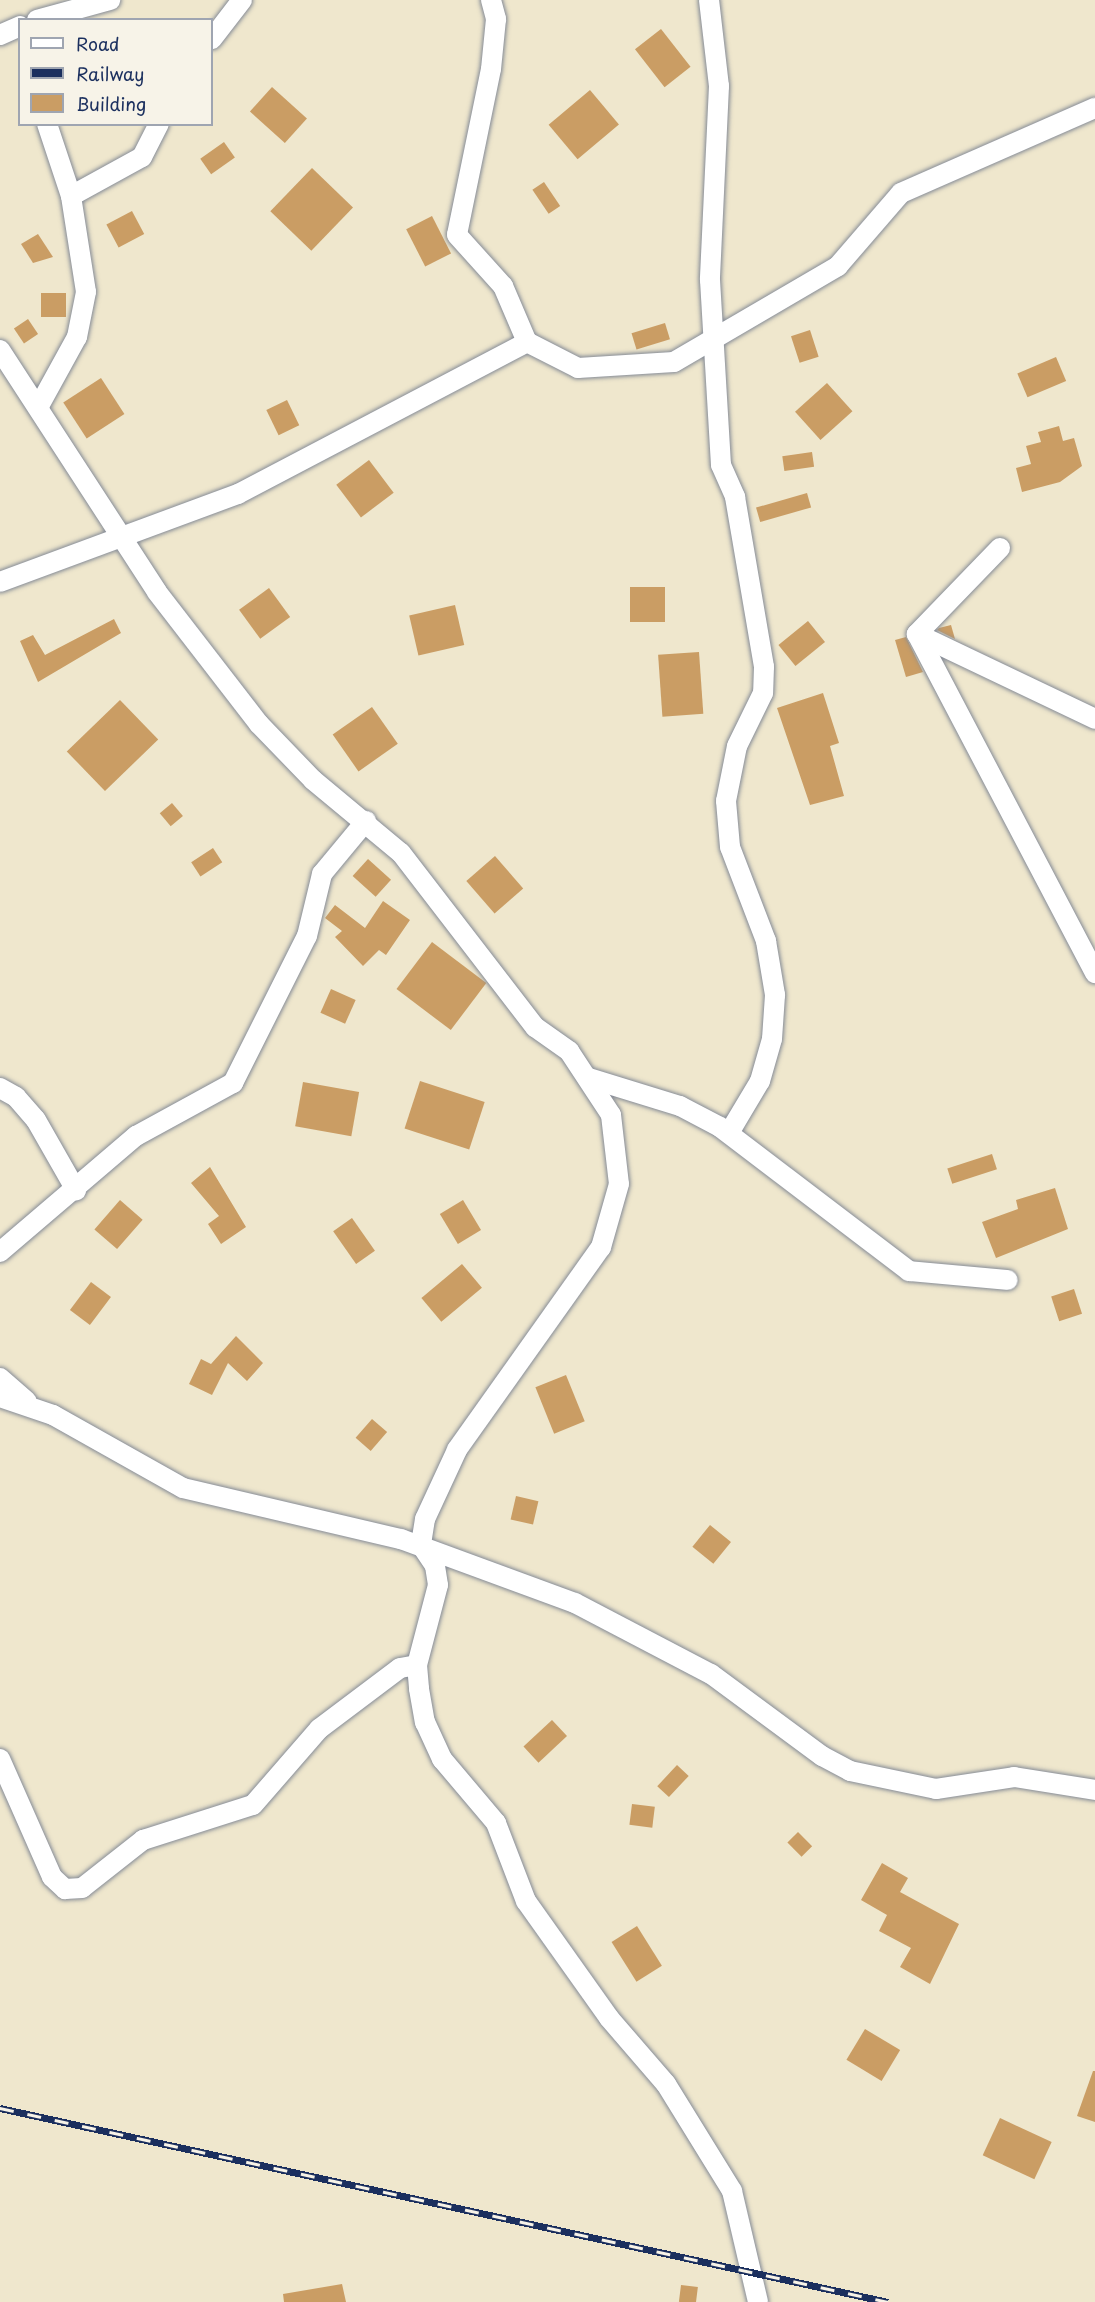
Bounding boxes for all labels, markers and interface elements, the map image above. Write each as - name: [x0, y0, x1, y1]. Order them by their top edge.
- legend: [18, 18, 213, 126]
- text: Road: [76, 30, 120, 57]
- text: Railway: [76, 60, 144, 87]
- text: Building: [76, 90, 146, 117]

